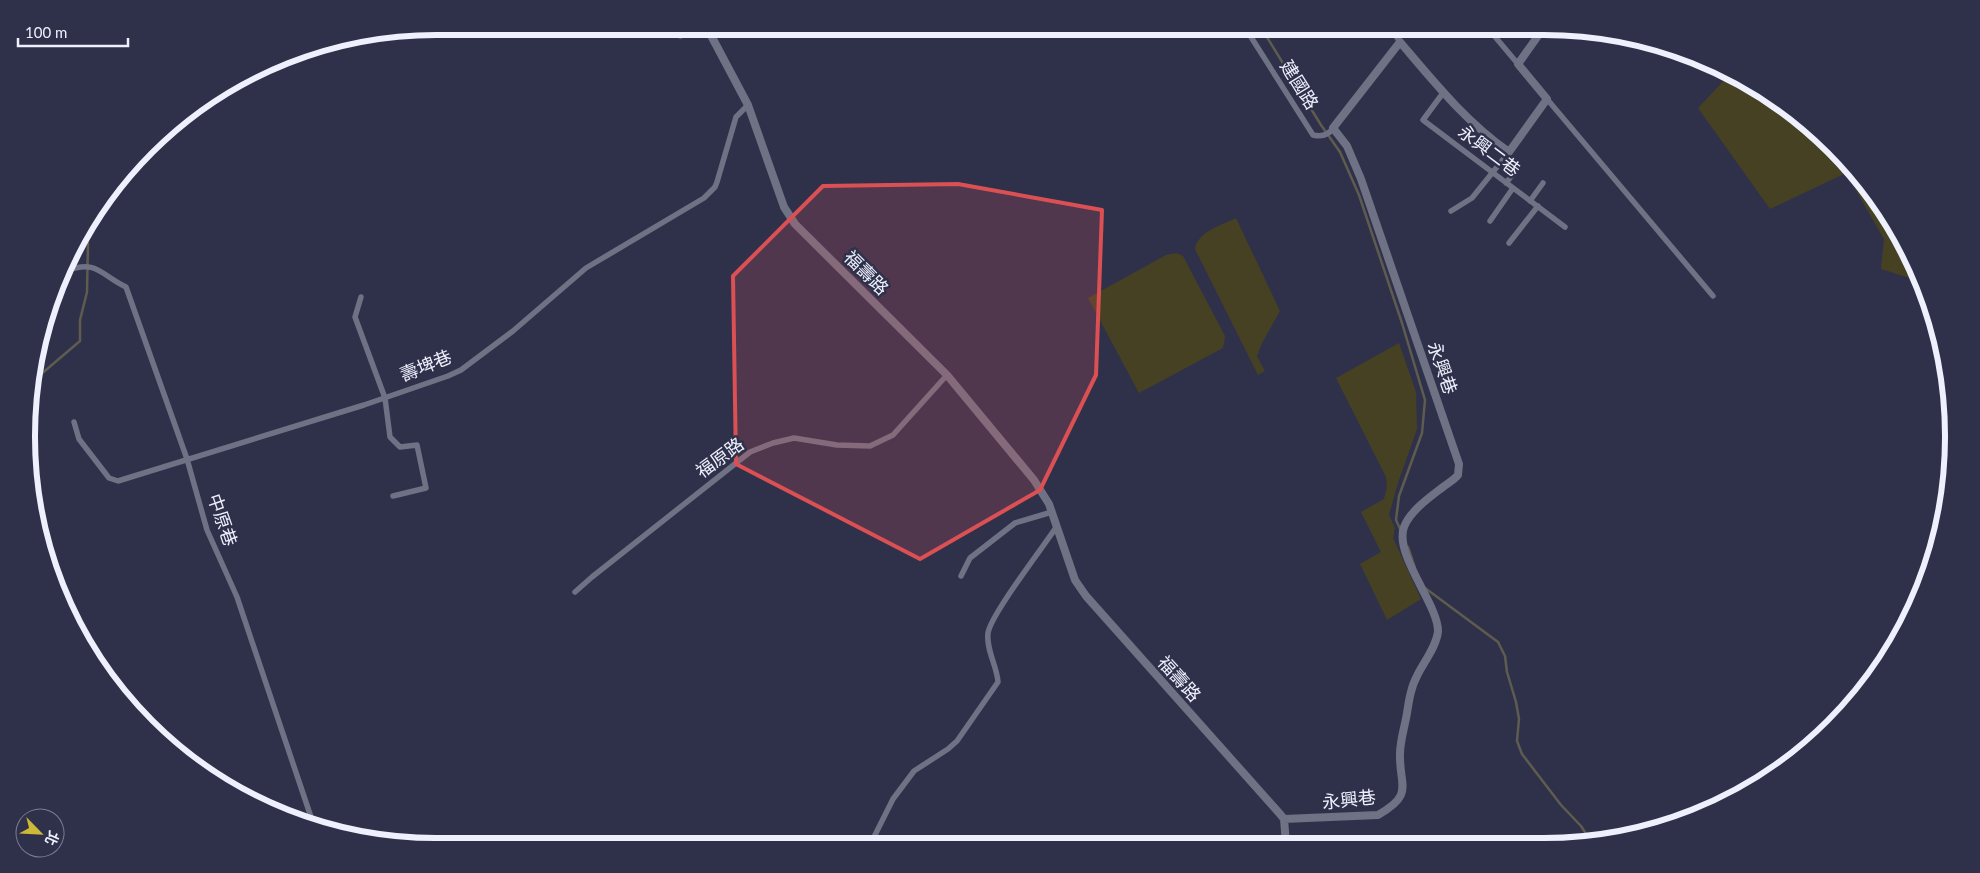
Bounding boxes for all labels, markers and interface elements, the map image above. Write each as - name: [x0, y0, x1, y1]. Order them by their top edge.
- scale bar: [18, 15, 128, 47]
- text: 100 m: [25, 23, 67, 41]
- street label: 建國路: [1276, 56, 1323, 113]
- street label: 永興二巷: [1454, 120, 1525, 181]
- street label: 福壽路: [840, 245, 894, 299]
- street label: 永興巷: [1424, 339, 1462, 397]
- street label: 壽埤巷: [396, 345, 455, 385]
- street label: 福原路: [691, 432, 748, 482]
- street label: 中原巷: [204, 491, 242, 549]
- street label: 福壽路: [1154, 651, 1206, 706]
- street label: 永興巷: [1321, 785, 1377, 813]
- north arrow: [15, 808, 65, 858]
- text: 北: [42, 829, 63, 848]

